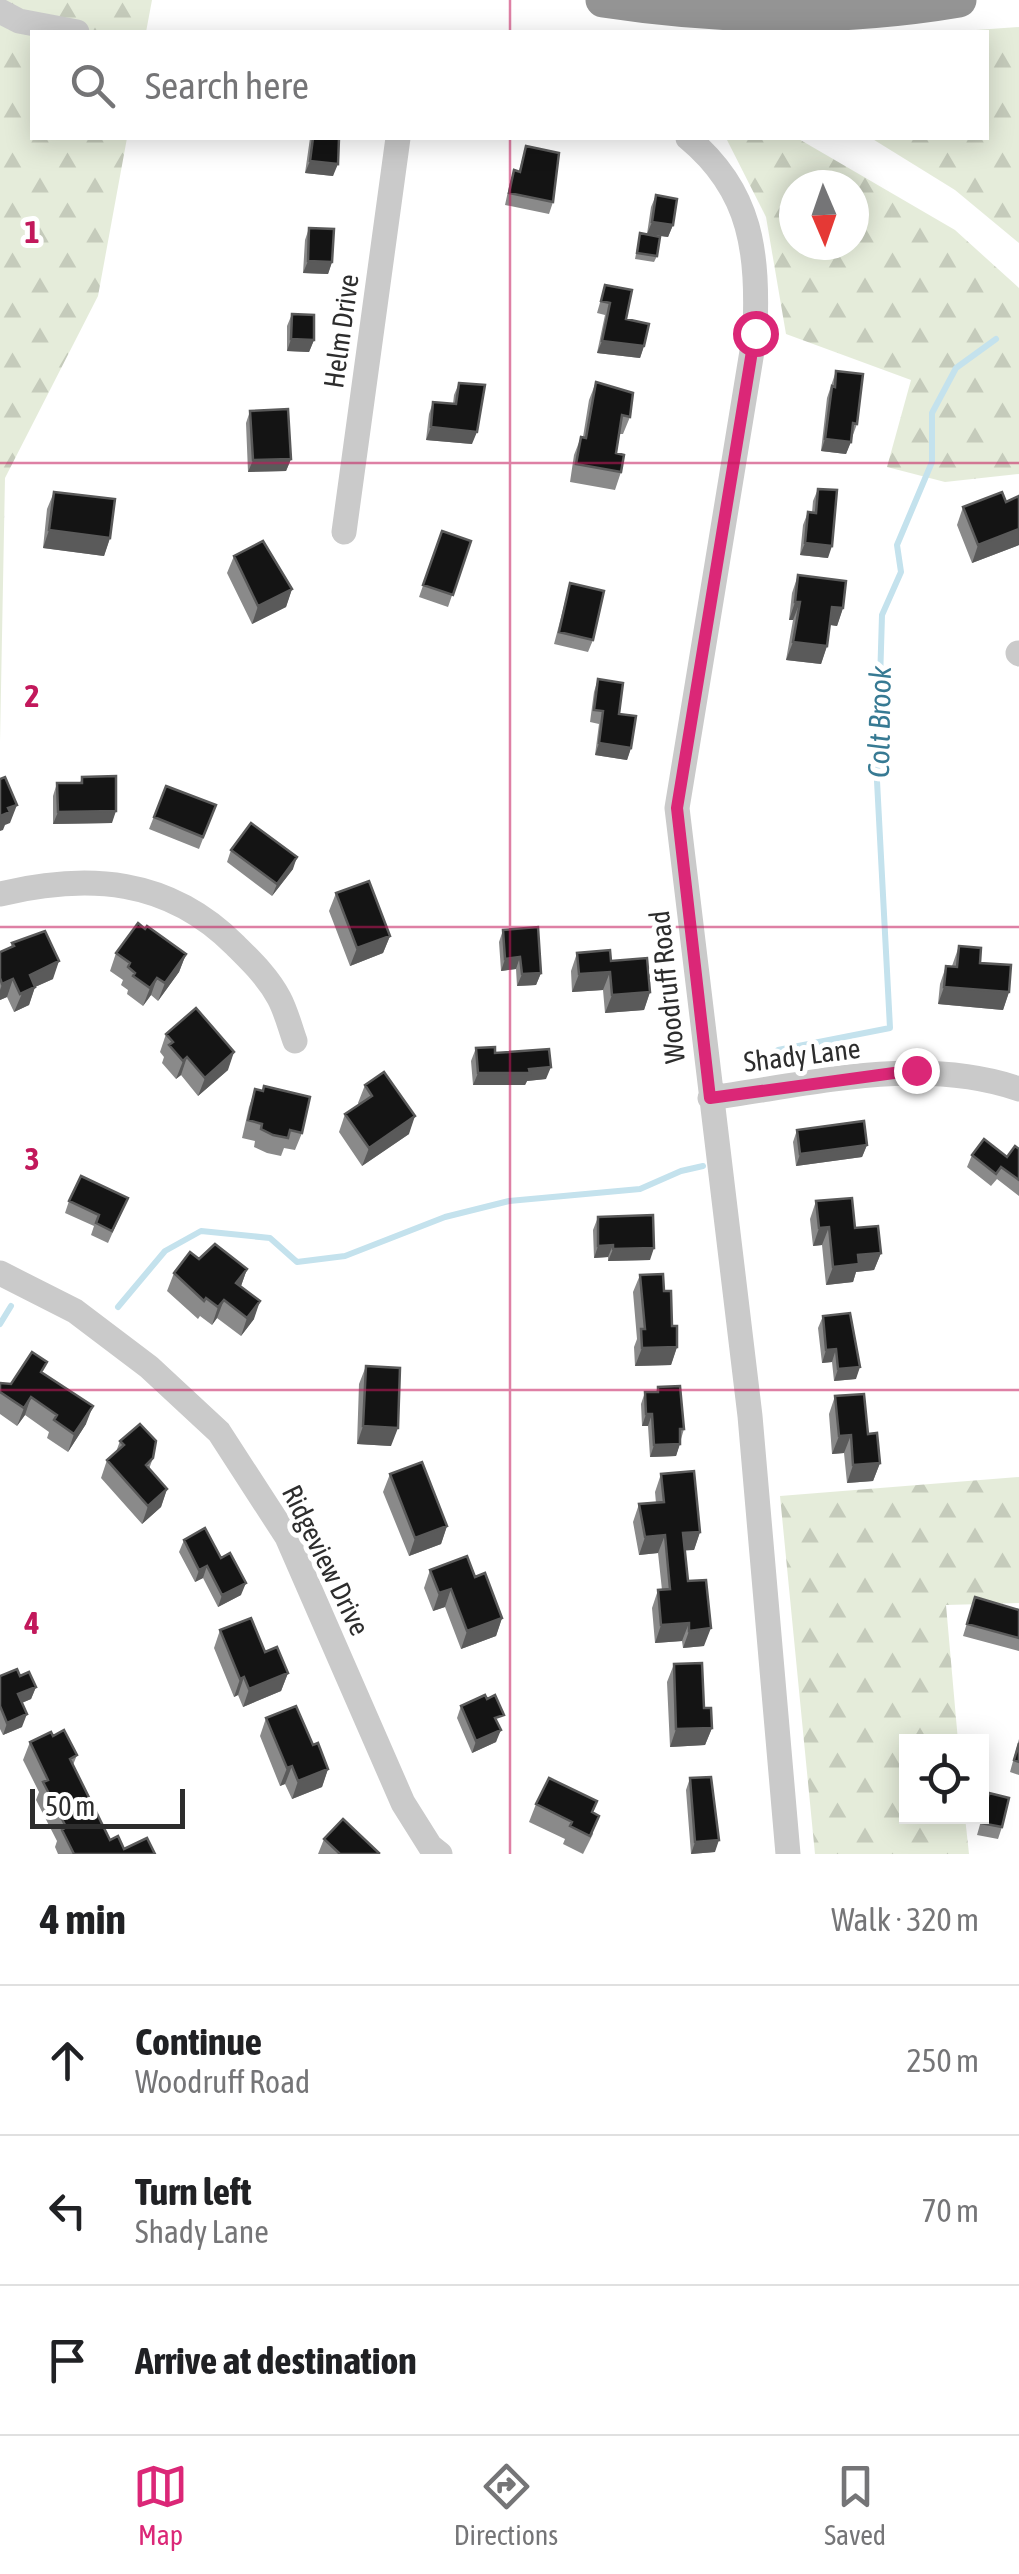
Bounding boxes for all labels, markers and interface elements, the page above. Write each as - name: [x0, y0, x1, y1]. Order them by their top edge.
- search box: [30, 30, 989, 140]
- icon: search: [65, 58, 120, 113]
- text: Search here: [145, 64, 309, 107]
- north arrow: [779, 170, 869, 260]
- text: 1: [24, 213, 40, 250]
- street label: Helm Drive: [317, 272, 365, 390]
- route start: [733, 311, 779, 357]
- water label: Colt Brook: [861, 665, 897, 778]
- text: 2: [24, 677, 40, 714]
- street label: Woodruff Road: [643, 909, 691, 1065]
- street label: Shady Lane: [742, 1032, 862, 1078]
- route end: [894, 1048, 940, 1094]
- text: 3: [24, 1140, 40, 1177]
- street label: Ridgeview Drive: [276, 1480, 376, 1640]
- text: 4: [23, 1604, 40, 1641]
- map controls: [899, 1734, 989, 1824]
- button: locate: [899, 1734, 989, 1824]
- scale bar: [30, 1784, 185, 1828]
- text: 50 m: [45, 1790, 95, 1822]
- text: 4 min: [40, 1895, 126, 1943]
- text: Walk · 320 m: [831, 1901, 979, 1938]
- text: Continue: [135, 2020, 262, 2063]
- icon: ahead: [40, 2033, 95, 2088]
- text: 250 m: [906, 2042, 979, 2079]
- text: Woodruff Road: [135, 2063, 310, 2100]
- text: Turn left: [135, 2170, 251, 2213]
- icon: left: [40, 2183, 95, 2238]
- text: 70 m: [921, 2192, 979, 2229]
- text: Shady Lane: [135, 2213, 269, 2250]
- icon: arrive: [40, 2333, 95, 2388]
- text: Arrive at destination: [135, 2339, 417, 2382]
- tab: Map: [133, 2459, 188, 2551]
- tab: Directions: [454, 2459, 558, 2551]
- tab: Saved: [824, 2459, 886, 2551]

